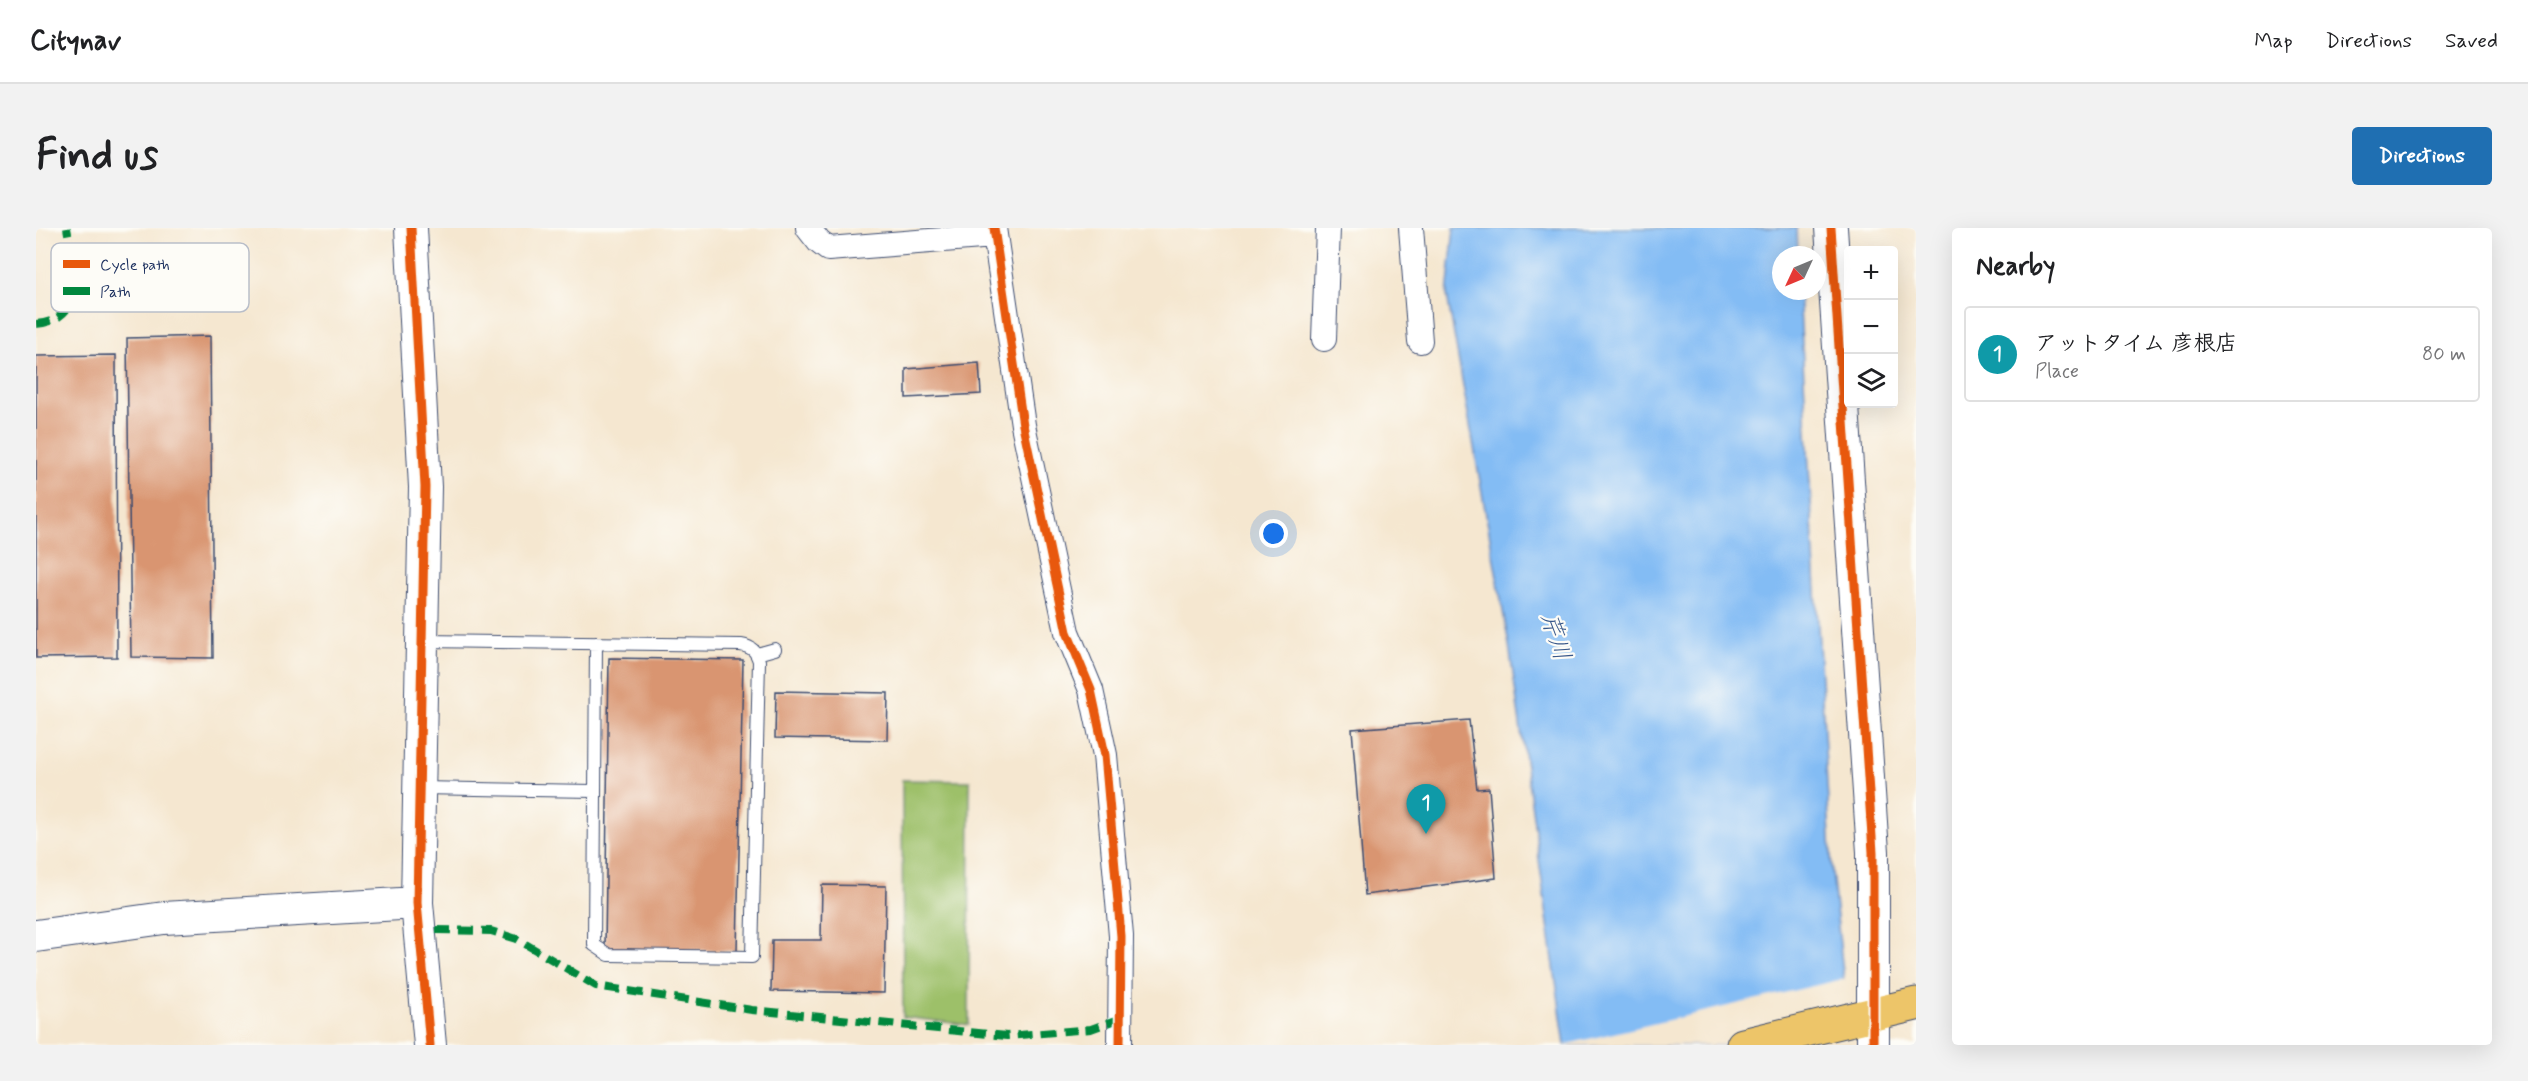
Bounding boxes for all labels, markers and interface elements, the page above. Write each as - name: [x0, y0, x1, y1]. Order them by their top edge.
- text: Citynav: [30, 23, 121, 60]
- text: Map: [2254, 27, 2293, 55]
- text: Directions: [2326, 27, 2412, 55]
- text: Saved: [2445, 27, 2498, 55]
- button: Directions: [2352, 127, 2492, 185]
- text: Find us: [36, 129, 158, 184]
- legend: [51, 243, 249, 312]
- north arrow: [1772, 246, 1826, 300]
- map controls: [1844, 246, 1898, 408]
- button: +: [1844, 246, 1898, 300]
- text: Nearby: [1976, 250, 2055, 284]
- text: Cycle path: [100, 255, 170, 276]
- text: Path: [100, 282, 131, 303]
- button: −: [1844, 300, 1898, 354]
- text: アットタイム 彦根店: [2035, 330, 2237, 358]
- text: 1: [1993, 341, 2002, 368]
- text: 80 m: [2422, 341, 2466, 368]
- button: layers: [1844, 354, 1898, 408]
- text: Place: [2035, 358, 2079, 385]
- your location: [1259, 519, 1288, 548]
- water label: 芹川: [1533, 609, 1577, 665]
- pin: 1: [1406, 784, 1446, 834]

